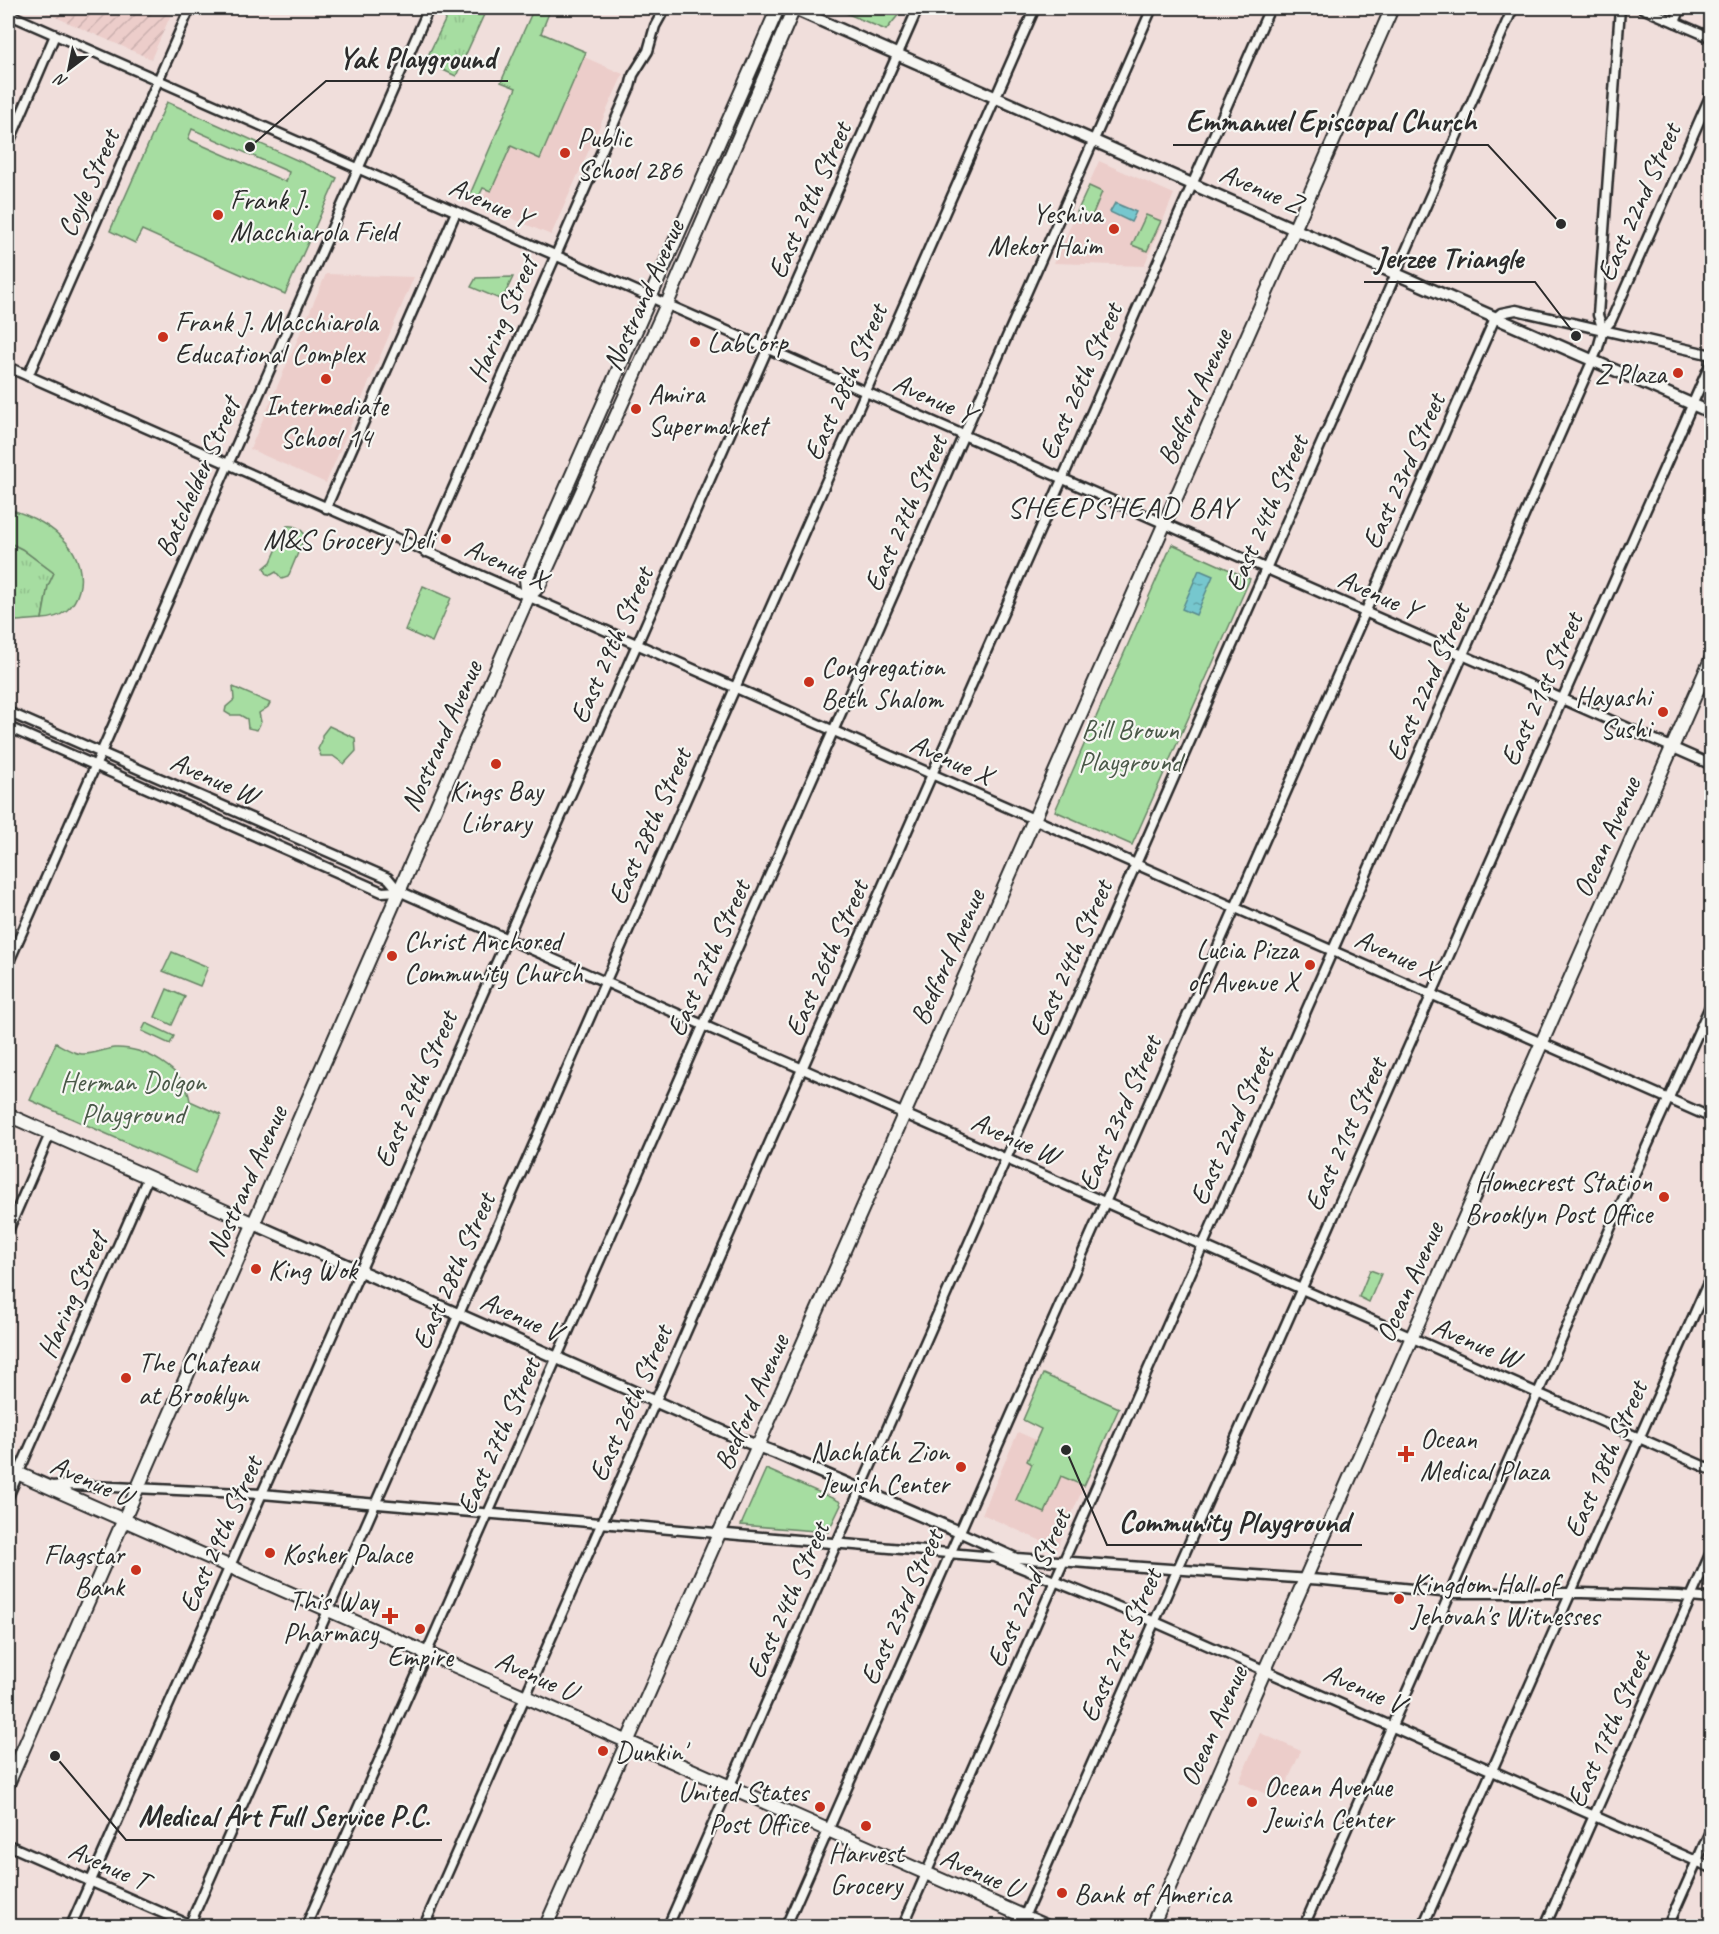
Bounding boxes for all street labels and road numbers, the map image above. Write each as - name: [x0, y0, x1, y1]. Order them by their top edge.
- street label: East 29th Street: [759, 114, 860, 283]
- street label: East 22nd Street: [1588, 115, 1689, 286]
- street label: Coyle Street: [49, 122, 128, 242]
- street label: Avenue Z: [1215, 155, 1311, 223]
- street label: Avenue Y: [444, 169, 541, 238]
- street label: Nostrand Avenue: [594, 212, 693, 376]
- street label: Haring Street: [459, 247, 547, 387]
- street label: East 26th Street: [1030, 295, 1131, 464]
- street label: East 28th Street: [795, 296, 896, 465]
- street label: Bedford Avenue: [1149, 322, 1240, 470]
- street label: Avenue Y: [888, 365, 985, 434]
- street label: East 23rd Street: [1353, 386, 1454, 554]
- street label: Batchelder Street: [146, 389, 249, 562]
- street label: East 27th Street: [855, 427, 956, 596]
- street label: East 24th Street: [1216, 427, 1317, 596]
- street label: Avenue X: [460, 530, 556, 598]
- street label: East 29th Street: [561, 559, 662, 728]
- street label: Avenue Y: [1333, 561, 1430, 630]
- street label: East 22nd Street: [1377, 595, 1478, 766]
- street label: East 21st Street: [1492, 605, 1591, 771]
- street label: Nostrand Avenue: [392, 653, 491, 817]
- street label: Avenue X: [905, 726, 1001, 794]
- street label: East 28th Street: [599, 740, 700, 909]
- street label: Avenue W: [165, 743, 267, 815]
- street label: Ocean Avenue: [1564, 770, 1649, 902]
- street label: East 27th Street: [658, 872, 759, 1041]
- street label: East 26th Street: [776, 872, 877, 1041]
- street label: East 24th Street: [1020, 872, 1121, 1041]
- street label: Bedford Avenue: [902, 882, 993, 1030]
- street label: Avenue X: [1350, 921, 1446, 989]
- street label: East 29th Street: [365, 1003, 466, 1172]
- street label: East 23rd Street: [1069, 1028, 1170, 1196]
- street label: East 22nd Street: [1181, 1039, 1282, 1210]
- street label: East 21st Street: [1296, 1050, 1395, 1216]
- street label: Nostrand Avenue: [197, 1098, 296, 1262]
- street label: Avenue W: [966, 1103, 1068, 1175]
- street label: East 28th Street: [403, 1185, 504, 1354]
- street label: Ocean Avenue: [1367, 1215, 1452, 1347]
- street label: Haring Street: [29, 1223, 117, 1363]
- street label: Avenue V: [475, 1283, 572, 1351]
- street label: Avenue W: [1427, 1308, 1529, 1378]
- street label: East 26th Street: [580, 1317, 681, 1486]
- street label: Bedford Avenue: [706, 1327, 797, 1475]
- street label: East 27th Street: [448, 1350, 549, 1519]
- street label: East 18th Street: [1555, 1373, 1656, 1542]
- street label: Avenue U: [45, 1447, 142, 1515]
- street label: East 29th Street: [170, 1448, 271, 1617]
- street label: East 22nd Street: [978, 1501, 1079, 1672]
- street label: East 24th Street: [737, 1514, 838, 1683]
- street label: East 23rd Street: [851, 1522, 952, 1690]
- street label: East 21st Street: [1071, 1561, 1170, 1727]
- street label: Avenue U: [490, 1642, 587, 1710]
- street label: East 17th Street: [1558, 1643, 1659, 1812]
- street label: Avenue V: [1318, 1655, 1415, 1723]
- street label: Ocean Avenue: [1171, 1659, 1256, 1791]
- street label: Avenue T: [64, 1832, 160, 1901]
- street label: Avenue U: [935, 1839, 1032, 1907]

